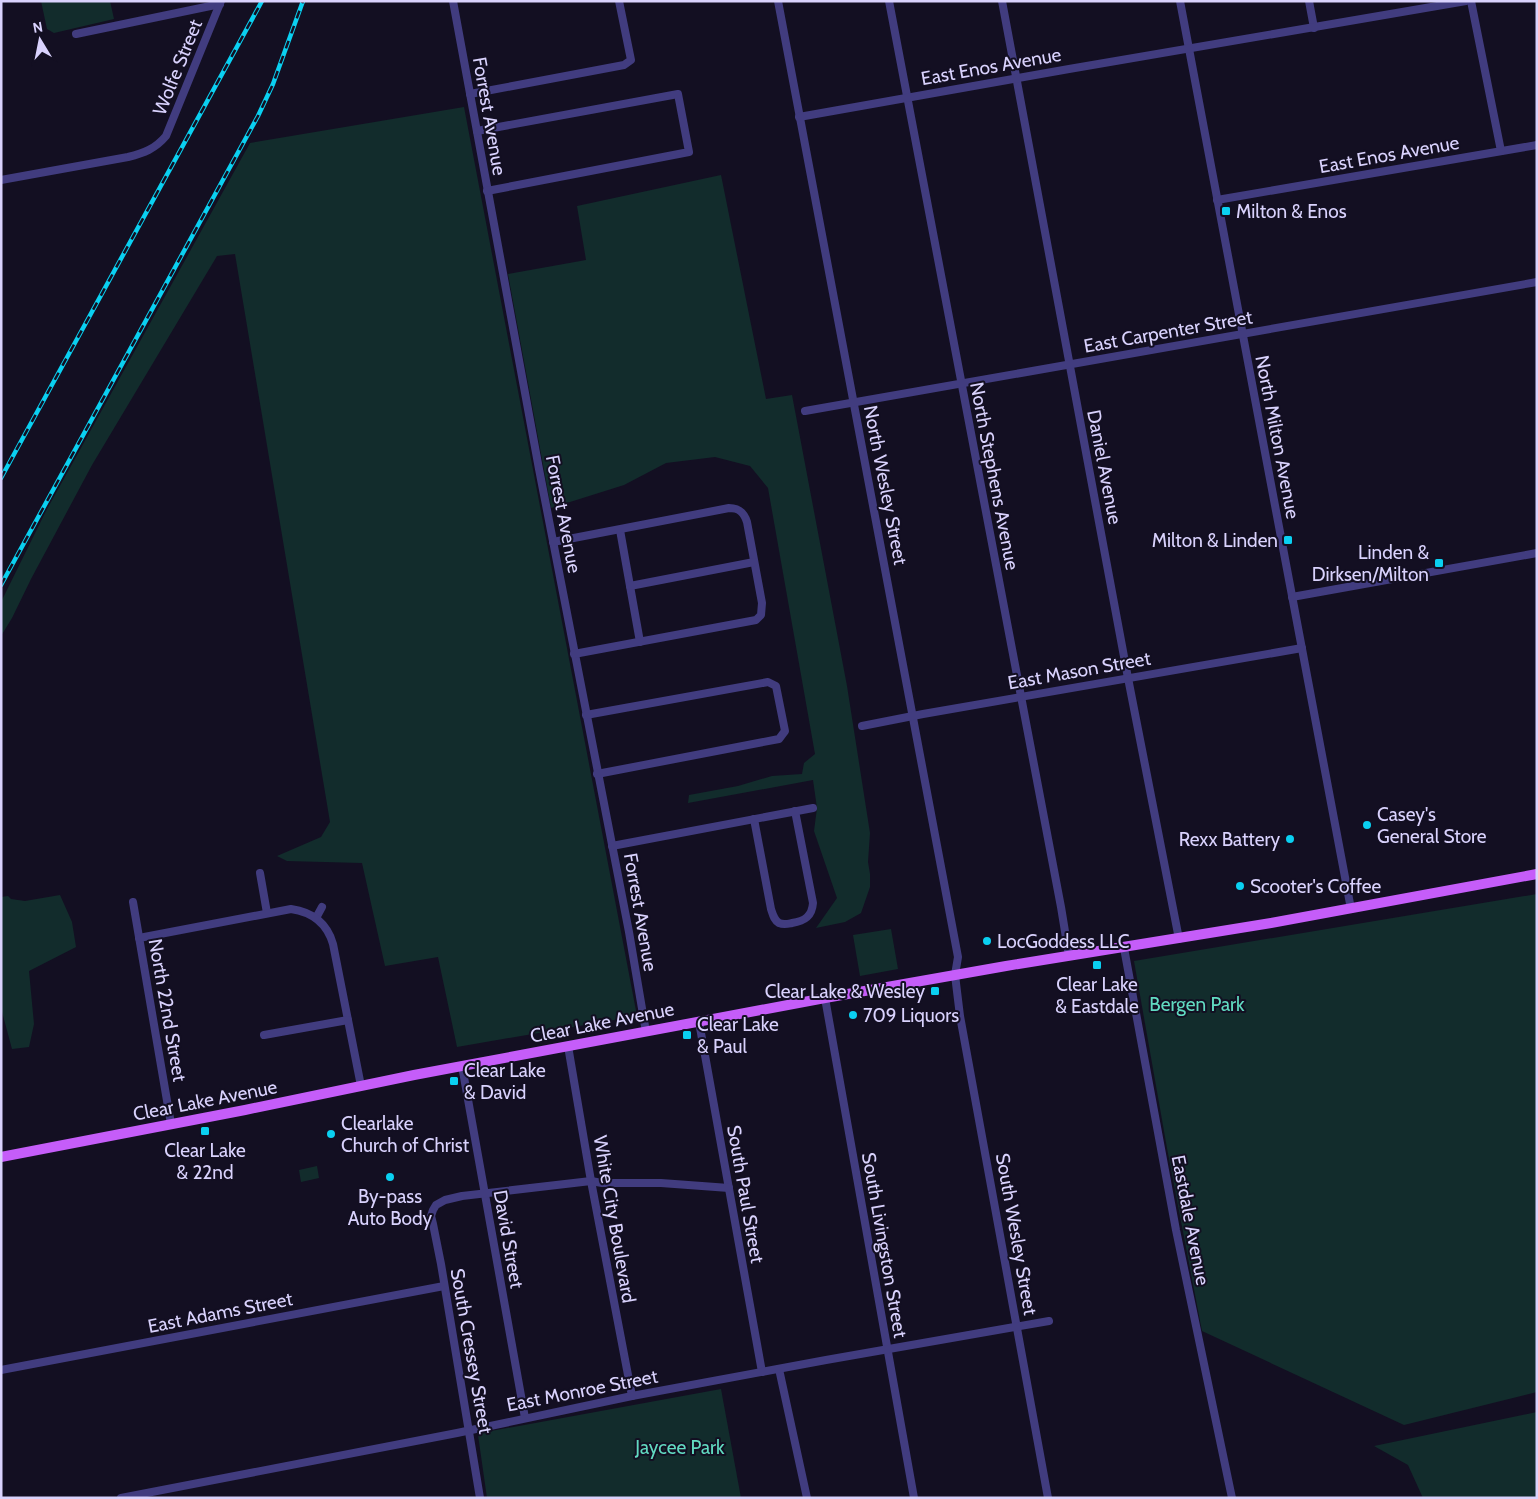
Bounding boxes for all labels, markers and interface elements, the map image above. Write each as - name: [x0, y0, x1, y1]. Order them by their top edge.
- north arrow: [15, 15, 65, 65]
- street label: Wolfe Street: [148, 15, 207, 118]
- text: N: [31, 17, 44, 37]
- street label: East Enos Avenue: [919, 43, 1063, 90]
- street label: Forrest Avenue: [468, 55, 511, 177]
- street label: East Enos Avenue: [1317, 131, 1461, 178]
- place label: Milton & Enos: [1236, 200, 1347, 223]
- marker: Milton & Enos: [1220, 205, 1232, 217]
- street label: East Carpenter Street: [1082, 305, 1255, 358]
- street label: North Milton Avenue: [1250, 353, 1305, 521]
- street label: North Stephens Avenue: [965, 380, 1024, 572]
- street label: North Wesley Street: [859, 403, 912, 567]
- street label: Daniel Avenue: [1082, 408, 1127, 527]
- street label: Forrest Avenue: [541, 453, 586, 575]
- place label: Milton & Linden: [1152, 529, 1278, 552]
- marker: Milton & Linden: [1282, 534, 1294, 546]
- place label: Linden & Dirksen/Milton: [1312, 541, 1429, 586]
- marker: Linden & Dirksen/Milton: [1433, 557, 1445, 569]
- street label: East Mason Street: [1006, 647, 1153, 694]
- place label: Casey's General Store: [1377, 803, 1487, 848]
- marker: Casey's General Store: [1361, 819, 1373, 831]
- place label: Rexx Battery: [1179, 828, 1280, 851]
- marker: Rexx Battery: [1284, 833, 1296, 845]
- street label: Forrest Avenue: [619, 851, 662, 973]
- place label: Scooter's Coffee: [1250, 875, 1382, 898]
- marker: Scooter's Coffee: [1234, 880, 1246, 892]
- place label: LocGoddess LLC: [997, 930, 1130, 953]
- marker: LocGoddess LLC: [981, 935, 993, 947]
- street label: North 22nd Street: [144, 937, 192, 1084]
- marker: Clear Lake & Eastdale: [1091, 959, 1103, 971]
- place label: Clear Lake & Eastdale: [1055, 973, 1139, 1018]
- place label: Clear Lake & Wesley: [765, 980, 925, 1003]
- marker: Clear Lake & Wesley: [929, 985, 941, 997]
- park label: Bergen Park: [1149, 993, 1245, 1016]
- street label: Clear Lake Avenue: [528, 997, 676, 1048]
- place label: 709 Liquors: [863, 1004, 959, 1027]
- marker: 709 Liquors: [847, 1009, 859, 1021]
- place label: Clear Lake & Paul: [697, 1013, 779, 1058]
- marker: Clear Lake & Paul: [681, 1029, 693, 1041]
- place label: Clear Lake & David: [464, 1059, 546, 1104]
- street label: Clear Lake Avenue: [131, 1075, 279, 1126]
- marker: Clear Lake & David: [448, 1075, 460, 1087]
- place label: Clearlake Church of Christ: [341, 1112, 470, 1157]
- street label: South Paul Street: [722, 1123, 769, 1265]
- marker: Clear Lake & 22nd: [199, 1125, 211, 1137]
- marker: Clearlake Church of Christ: [325, 1128, 337, 1140]
- street label: White City Boulevard: [588, 1134, 641, 1305]
- place label: Clear Lake & 22nd: [164, 1139, 246, 1184]
- street label: South Livingston Street: [857, 1151, 912, 1340]
- street label: South Wesley Street: [991, 1151, 1042, 1317]
- street label: Eastdale Avenue: [1167, 1153, 1214, 1287]
- marker: By-pass Auto Body: [384, 1171, 396, 1183]
- place label: By-pass Auto Body: [348, 1185, 433, 1230]
- street label: David Street: [489, 1188, 529, 1291]
- street label: South Cressey Street: [446, 1267, 497, 1436]
- street label: East Adams Street: [146, 1287, 295, 1338]
- street label: East Monroe Street: [505, 1364, 660, 1416]
- park label: Jaycee Park: [634, 1436, 725, 1459]

